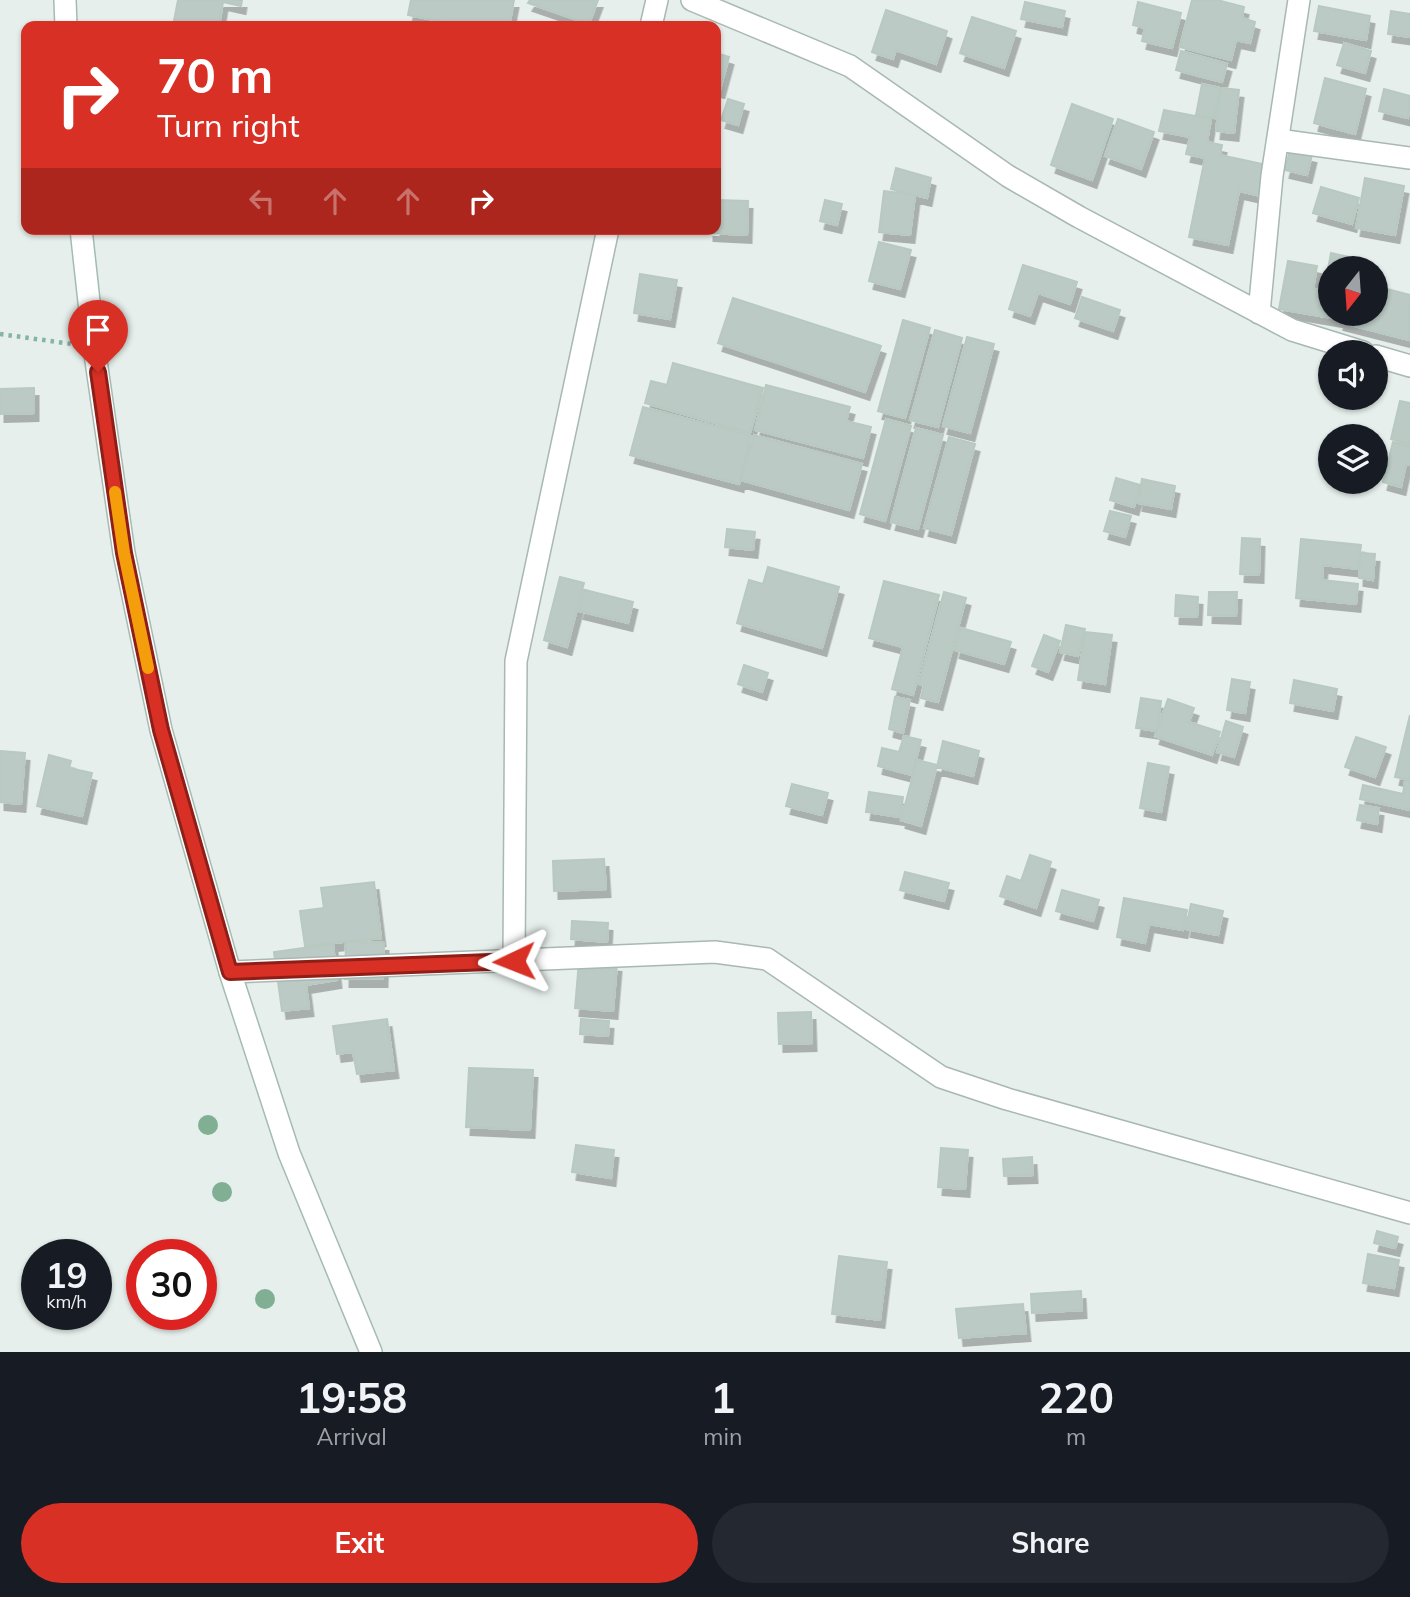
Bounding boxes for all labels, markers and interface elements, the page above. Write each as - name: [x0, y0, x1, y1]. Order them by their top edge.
- text: 70 m: [157, 44, 273, 105]
- icon: right: [42, 49, 133, 140]
- text: Turn right: [157, 105, 300, 145]
- icon: left: [243, 182, 281, 220]
- icon: ahead: [316, 182, 354, 220]
- icon: ahead: [389, 182, 427, 220]
- icon: right: [462, 182, 500, 220]
- north arrow: [1318, 256, 1388, 326]
- map controls: [1318, 256, 1388, 494]
- pin: [68, 300, 128, 372]
- icon: arrive: [79, 311, 117, 349]
- button: sound: [1318, 340, 1388, 410]
- button: layers: [1318, 424, 1388, 494]
- position arrow: [477, 924, 551, 998]
- speed limit sign: 30: [126, 1239, 217, 1330]
- text: 19: [45, 1253, 88, 1297]
- text: km/h: [46, 1290, 87, 1313]
- text: 19:58: [296, 1371, 407, 1424]
- text: 1: [710, 1371, 735, 1424]
- text: 220: [1038, 1371, 1114, 1424]
- text: Arrival: [316, 1422, 387, 1451]
- text: min: [703, 1422, 742, 1451]
- text: m: [1066, 1422, 1086, 1451]
- button: Exit: [21, 1503, 698, 1583]
- button: Share: [712, 1503, 1389, 1583]

